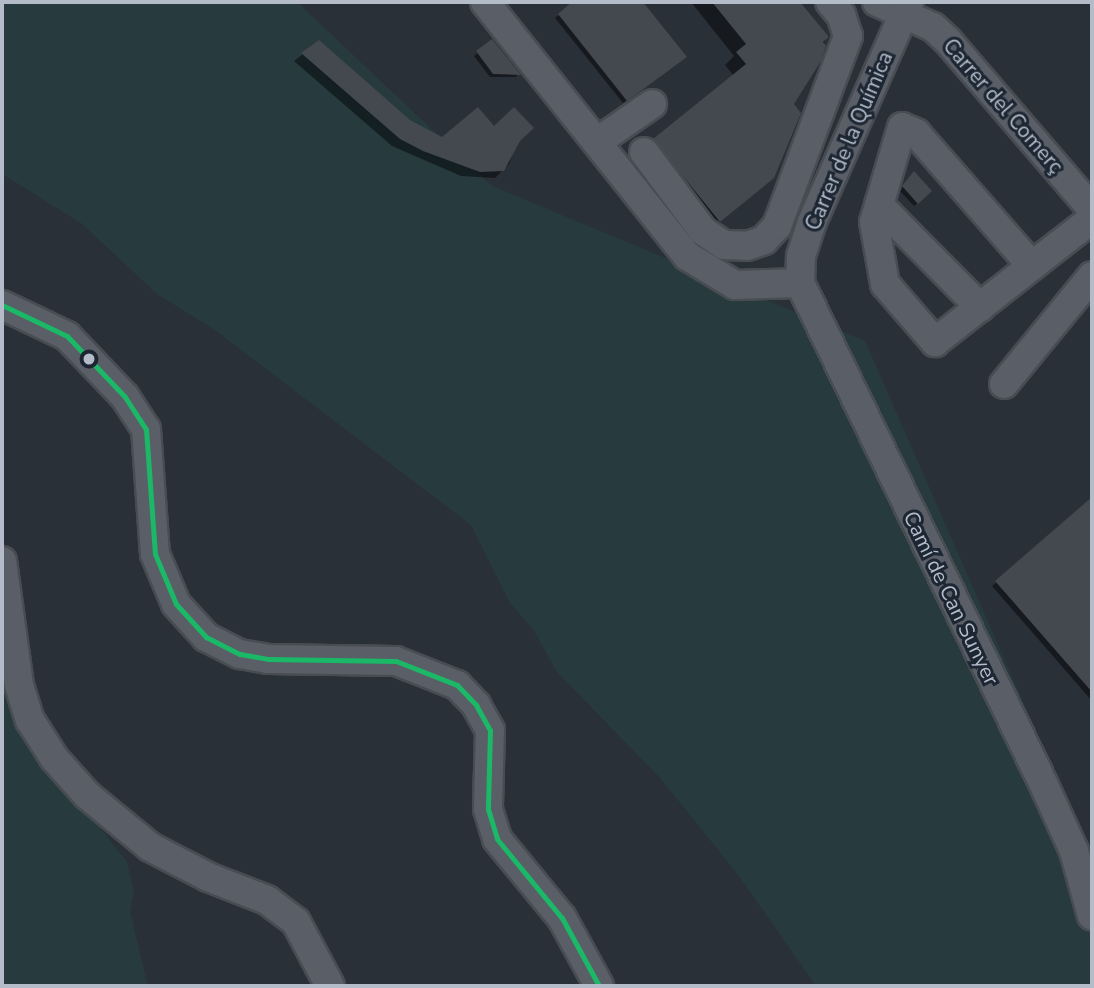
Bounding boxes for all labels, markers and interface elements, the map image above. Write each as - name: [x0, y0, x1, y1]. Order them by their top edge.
- street label: Carrer del Comerç: [938, 33, 1068, 179]
- street label: Carrer de la Química: [800, 48, 898, 234]
- unlabelled marker: [82, 352, 96, 366]
- street label: Camí de Can Sunyer: [898, 507, 1004, 689]

